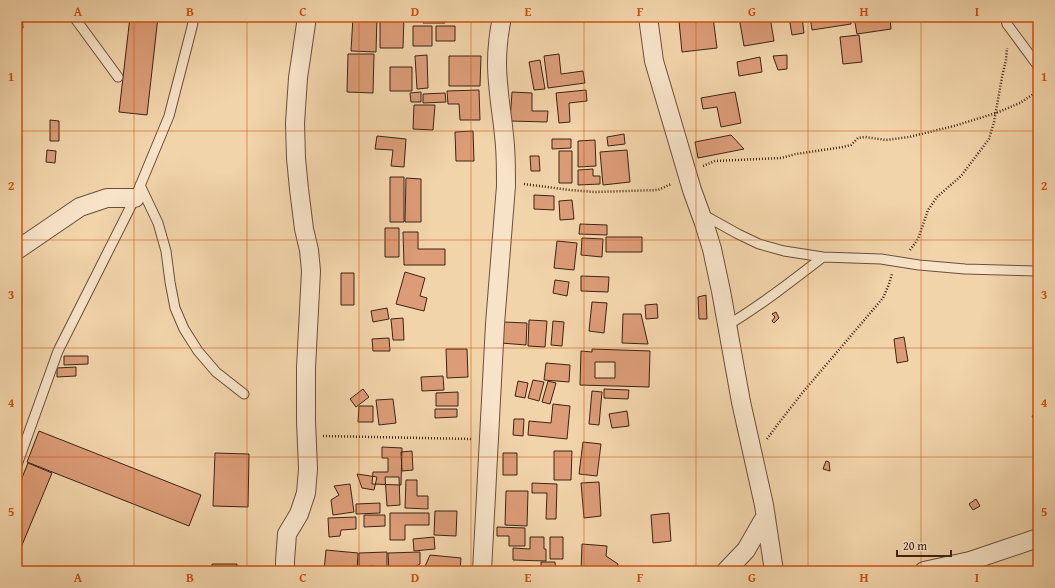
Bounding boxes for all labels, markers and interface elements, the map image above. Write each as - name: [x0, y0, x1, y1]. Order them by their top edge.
- text: A: [74, 2, 83, 21]
- text: B: [186, 2, 194, 21]
- text: C: [299, 2, 307, 21]
- text: D: [411, 2, 419, 21]
- text: E: [525, 2, 532, 21]
- text: F: [637, 2, 644, 21]
- text: G: [748, 2, 756, 21]
- text: H: [859, 2, 869, 21]
- text: I: [975, 2, 979, 21]
- text: 1: [8, 67, 14, 86]
- text: 1: [1041, 67, 1047, 86]
- text: 2: [8, 176, 15, 195]
- text: 2: [1041, 176, 1048, 195]
- text: 3: [8, 285, 14, 304]
- text: 3: [1041, 285, 1047, 304]
- text: 4: [8, 393, 15, 412]
- text: 4: [1041, 393, 1048, 412]
- text: 5: [8, 502, 15, 521]
- text: 5: [1041, 502, 1048, 521]
- scale bar: [897, 532, 951, 558]
- text: 20 m: [903, 537, 927, 554]
- text: A: [74, 568, 83, 587]
- text: B: [186, 568, 194, 587]
- text: C: [299, 568, 307, 587]
- text: D: [411, 568, 419, 587]
- text: E: [525, 568, 532, 587]
- text: F: [637, 568, 644, 587]
- text: G: [748, 568, 756, 587]
- text: H: [859, 568, 869, 587]
- text: I: [975, 568, 979, 587]

